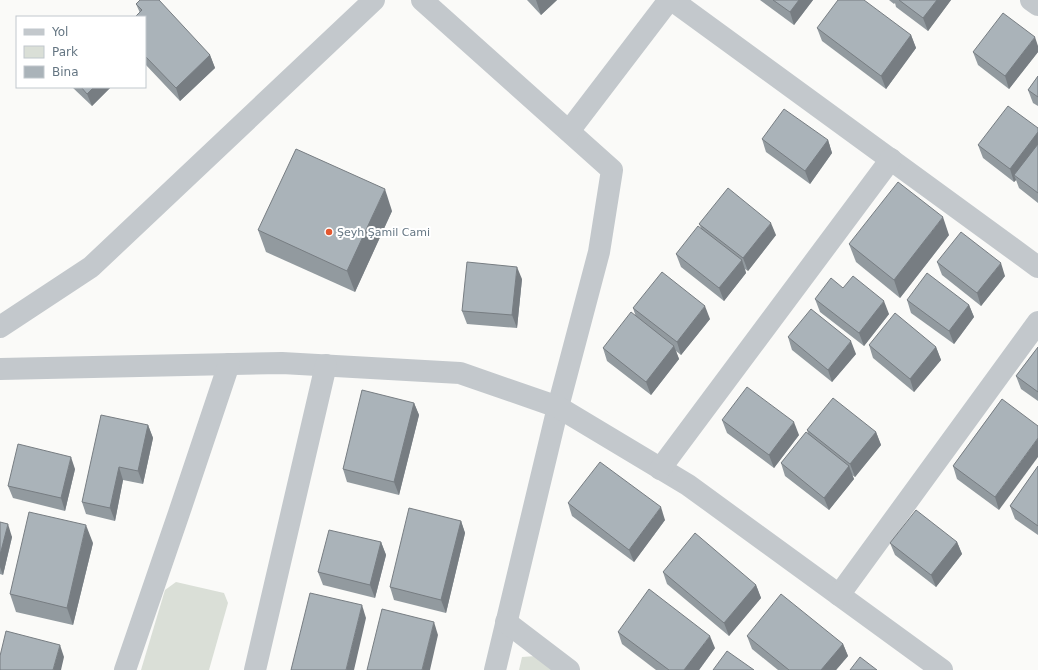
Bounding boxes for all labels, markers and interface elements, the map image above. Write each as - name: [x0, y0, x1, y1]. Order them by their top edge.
- legend: [16, 16, 146, 88]
- text: Yol: [51, 25, 68, 39]
- text: Park: [52, 45, 78, 59]
- text: Bina: [52, 65, 79, 79]
- place label: Şeyh Şamil Cami: [337, 226, 430, 239]
- marker: Şeyh Şamil Cami: [324, 227, 334, 237]

